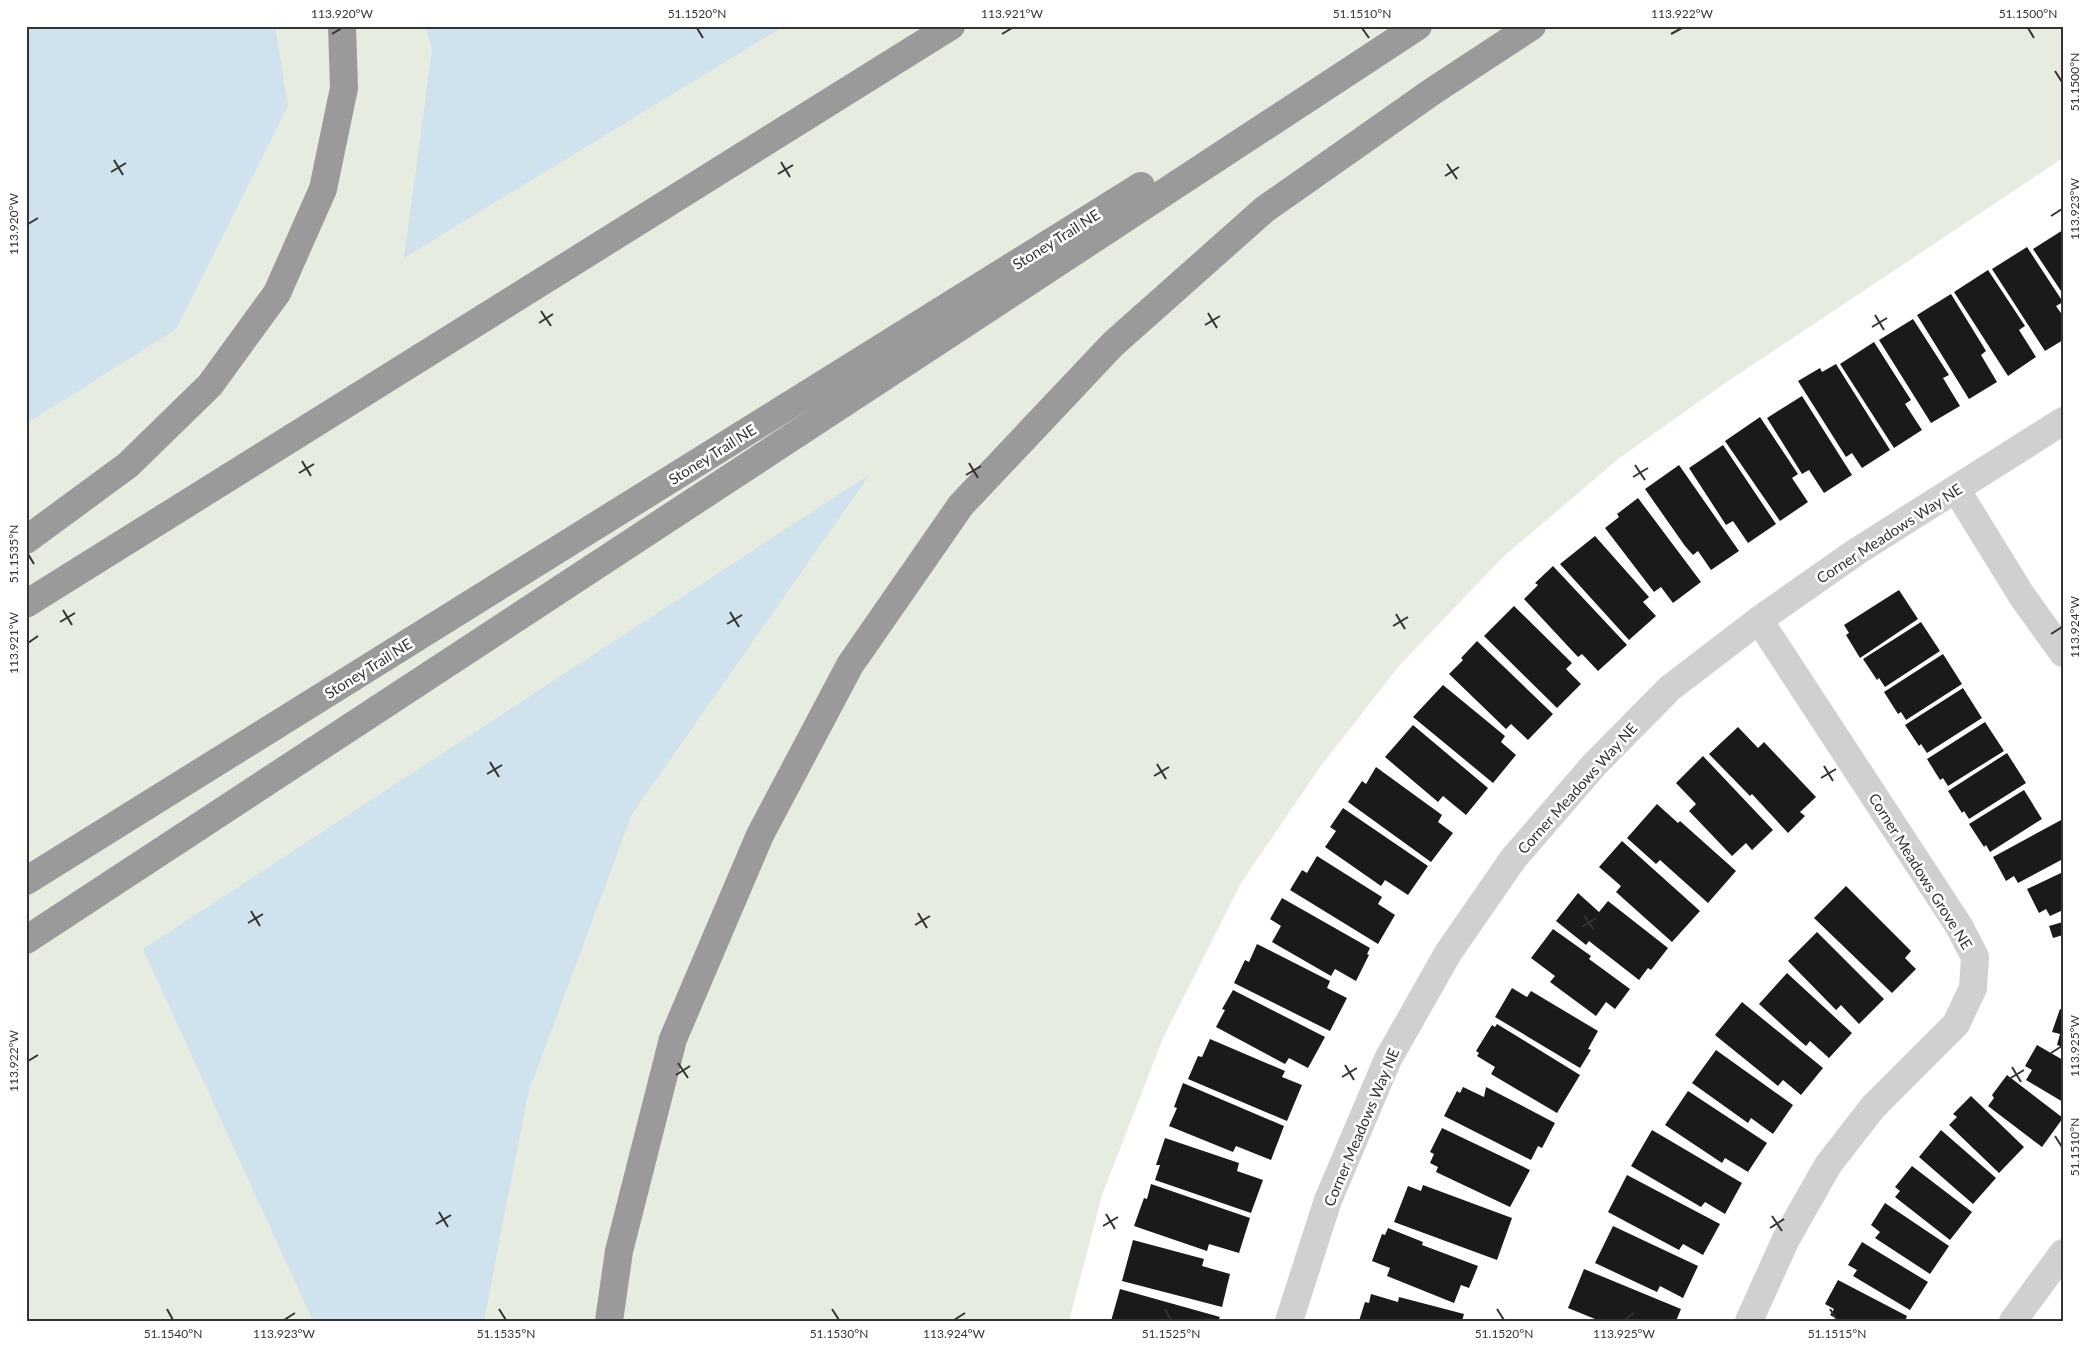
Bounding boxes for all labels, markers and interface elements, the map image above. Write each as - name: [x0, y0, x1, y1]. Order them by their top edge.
- text: 113.920°W: [311, 6, 374, 21]
- text: 51.1520°N: [668, 6, 726, 21]
- text: 113.921°W: [981, 6, 1044, 21]
- text: 51.1510°N: [1333, 6, 1391, 21]
- text: 113.922°W: [1651, 6, 1714, 21]
- text: 51.1500°N: [1999, 6, 2057, 21]
- text: 51.1500°N: [2067, 53, 2082, 111]
- text: 113.923°W: [2067, 177, 2082, 240]
- text: 113.920°W: [6, 192, 21, 255]
- street label: Stoney Trail NE: [1009, 205, 1103, 273]
- street label: Stoney Trail NE: [665, 420, 759, 488]
- street label: Corner Meadows Way NE: [1813, 479, 1965, 587]
- text: 51.1535°N: [6, 525, 21, 583]
- text: 113.924°W: [2067, 595, 2082, 658]
- text: 113.921°W: [6, 611, 21, 674]
- street label: Stoney Trail NE: [321, 634, 415, 702]
- street label: Corner Meadows Way NE: [1513, 719, 1641, 857]
- street label: Corner Meadows Grove NE: [1865, 790, 1977, 952]
- text: 113.925°W: [2067, 1014, 2082, 1077]
- text: 113.922°W: [6, 1029, 21, 1092]
- street label: Corner Meadows Way NE: [1319, 1045, 1403, 1209]
- text: 51.1510°N: [2067, 1118, 2082, 1176]
- text: 51.1540°N: [144, 1326, 202, 1341]
- text: 113.923°W: [253, 1326, 316, 1341]
- text: 51.1535°N: [477, 1326, 535, 1341]
- text: 51.1530°N: [810, 1326, 868, 1341]
- text: 113.924°W: [923, 1326, 986, 1341]
- text: 51.1525°N: [1142, 1326, 1200, 1341]
- text: 51.1520°N: [1475, 1326, 1533, 1341]
- text: 113.925°W: [1593, 1326, 1656, 1341]
- text: 51.1515°N: [1808, 1326, 1866, 1341]

